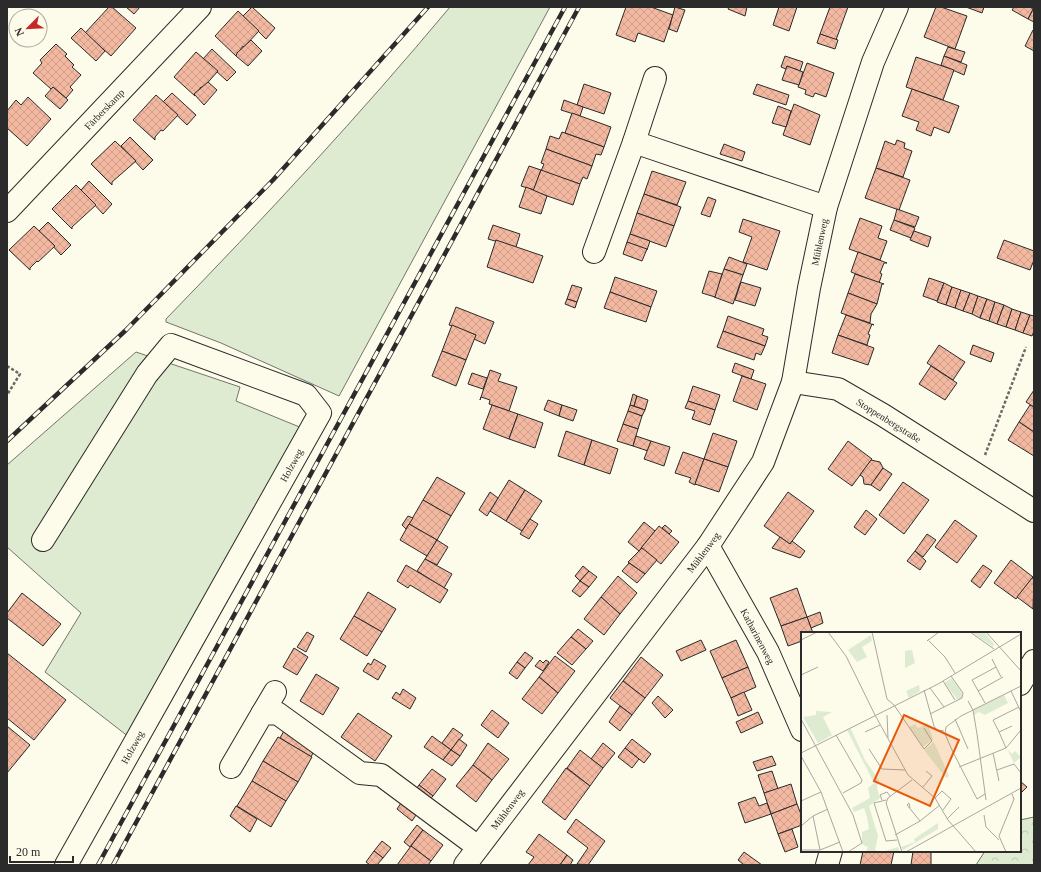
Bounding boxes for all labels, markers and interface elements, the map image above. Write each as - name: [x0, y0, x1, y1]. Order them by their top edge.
- north arrow: [8, 8, 48, 48]
- text: N: [12, 26, 26, 38]
- street label: Färberskamp: [82, 87, 126, 132]
- street label: Mühlenweg: [809, 218, 830, 267]
- street label: Stoppenbergstraße: [854, 396, 924, 445]
- street label: Holzweg: [278, 447, 305, 484]
- street label: Mühlenweg: [685, 530, 722, 575]
- street label: Katharinenweg: [738, 607, 777, 666]
- inset map: [801, 632, 1021, 852]
- street label: Holzweg: [119, 729, 146, 766]
- street label: Mühlenweg: [489, 787, 526, 832]
- scale bar: [10, 838, 73, 864]
- text: 20 m: [16, 845, 41, 859]

